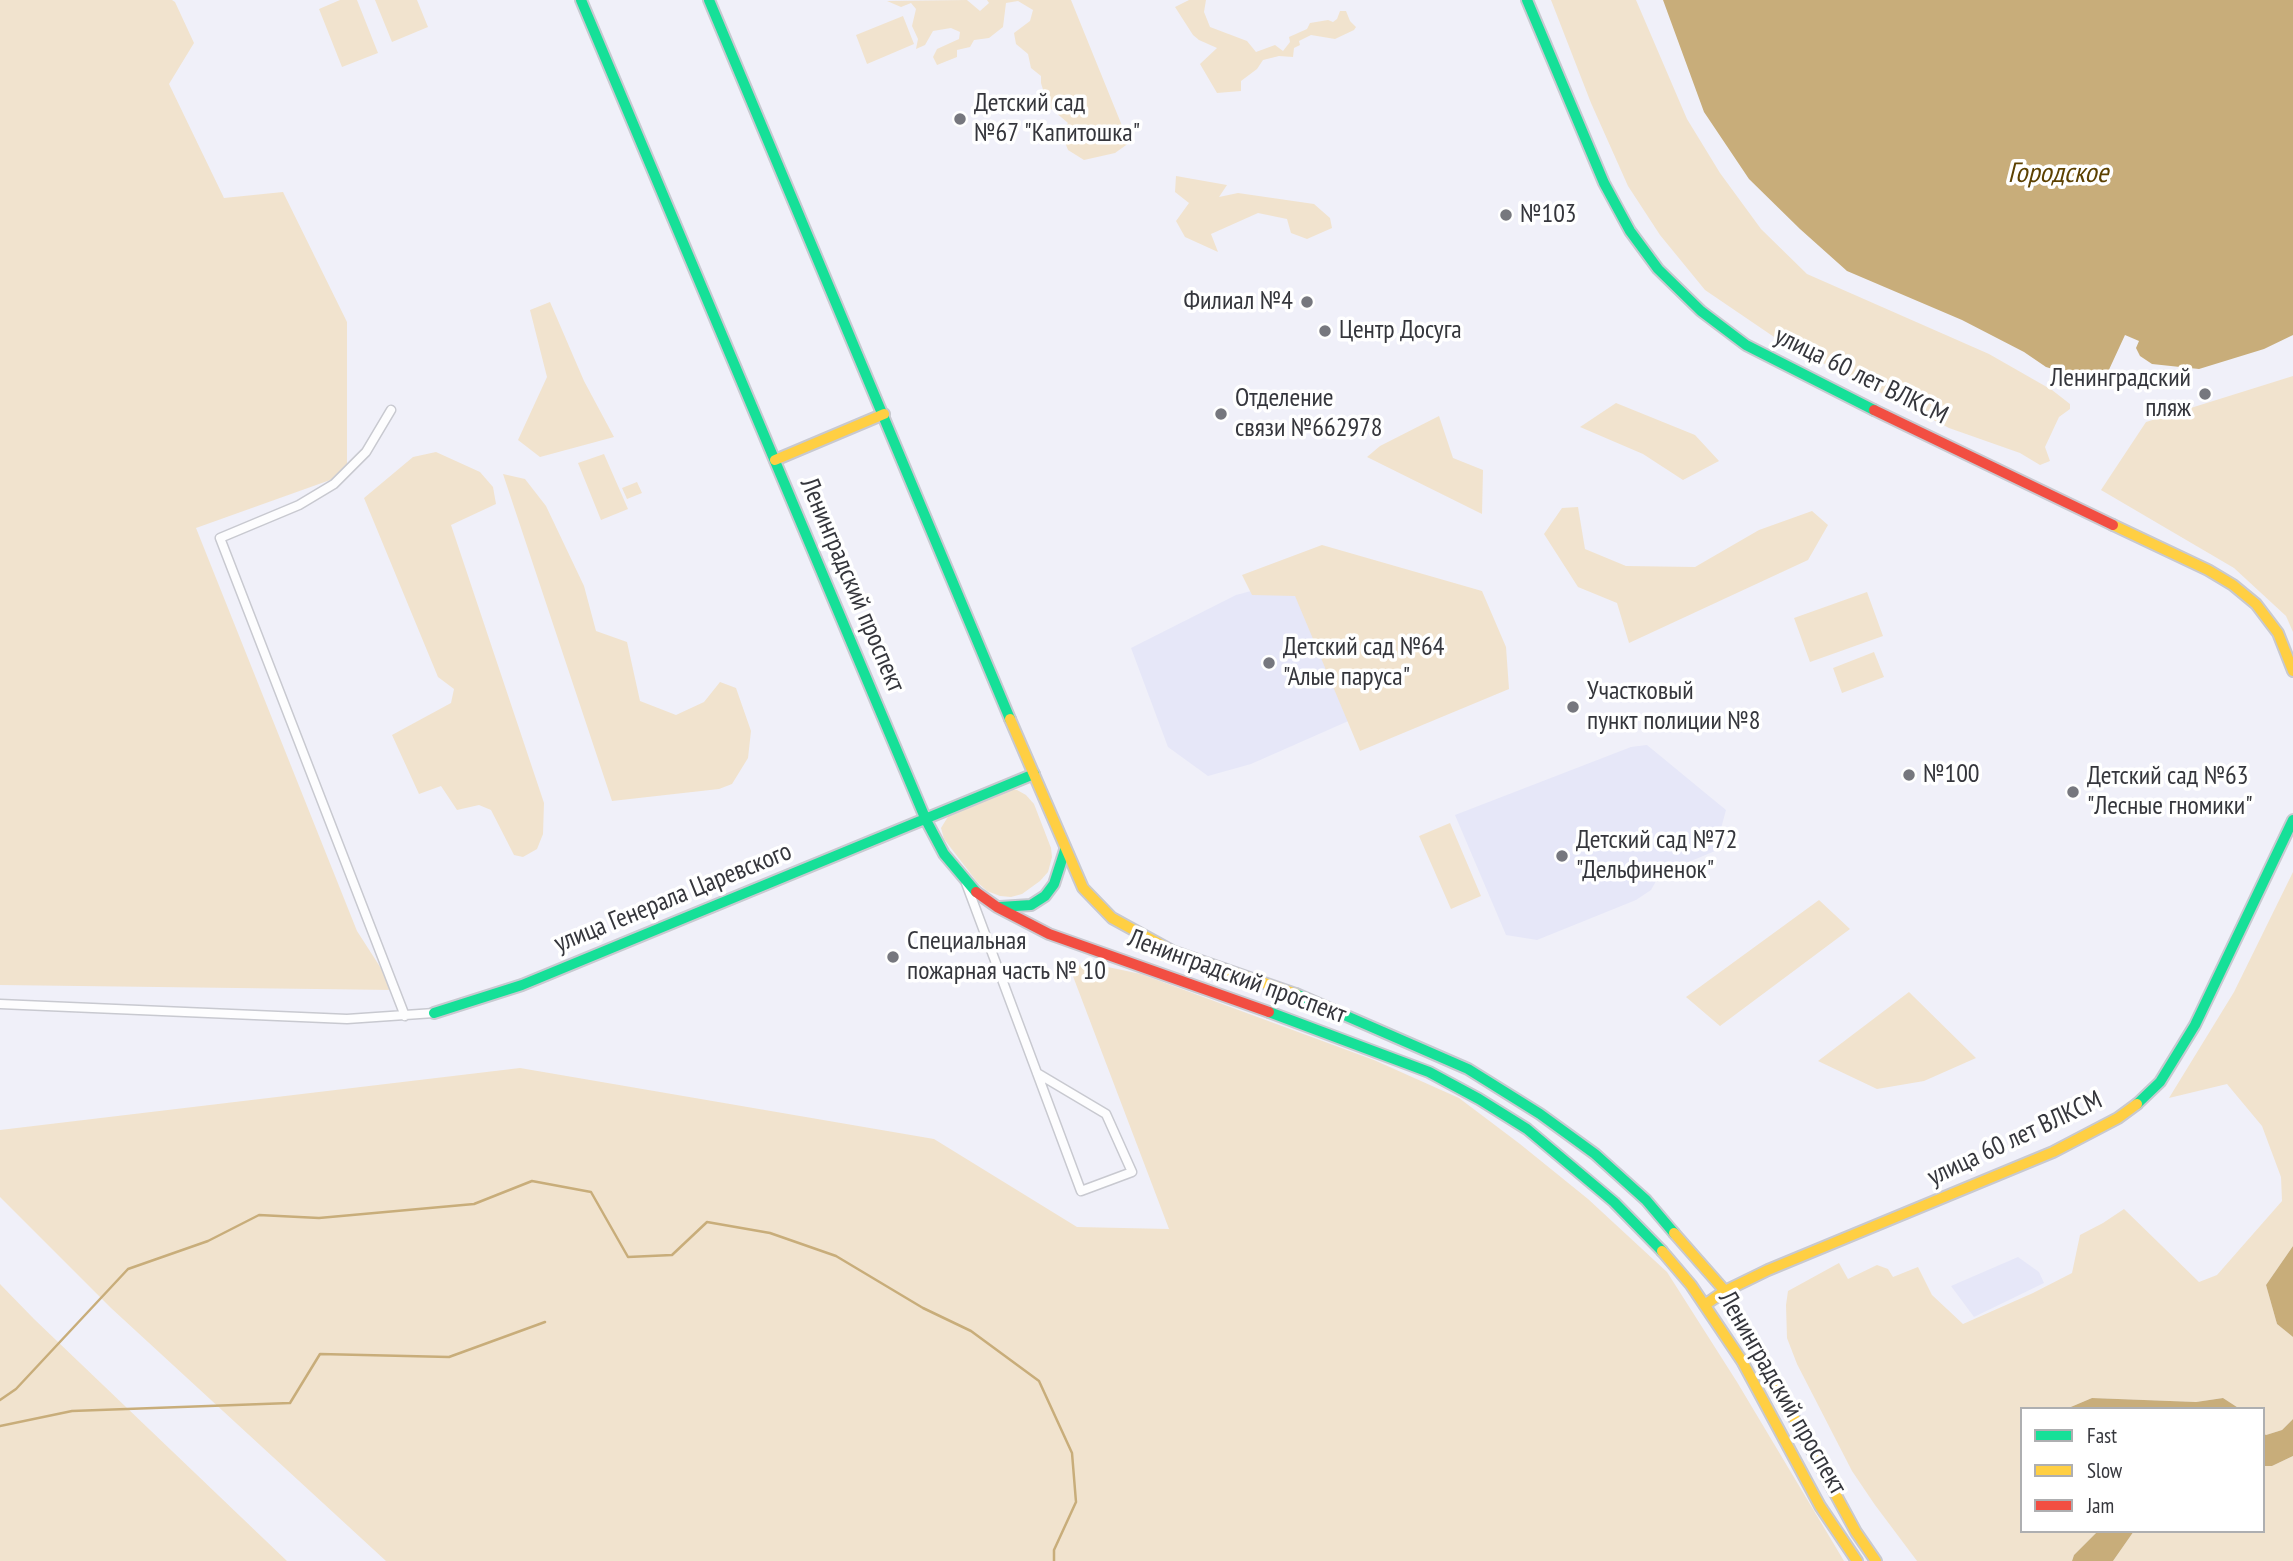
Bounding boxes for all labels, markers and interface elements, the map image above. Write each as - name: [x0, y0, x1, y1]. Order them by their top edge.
- place label: Детский сад №67 "Капитошка": [974, 88, 1140, 150]
- marker: Детский сад №67 "Капитошка": [952, 111, 968, 127]
- water label: Городское: [2008, 157, 2108, 191]
- place label: №103: [1520, 199, 1577, 231]
- marker: №103: [1498, 207, 1514, 223]
- place label: Филиал №4: [1183, 286, 1293, 318]
- marker: Филиал №4: [1299, 294, 1315, 310]
- place label: Центр Досуга: [1339, 315, 1462, 347]
- street label: улица 60 лет ВЛКСМ: [1769, 321, 1953, 431]
- marker: Центр Досуга: [1317, 323, 1333, 339]
- place label: Ленинградский пляж: [2050, 363, 2191, 424]
- place label: Отделение связи №662978: [1235, 383, 1382, 444]
- marker: Ленинградский пляж: [2197, 386, 2213, 402]
- marker: Отделение связи №662978: [1213, 406, 1229, 422]
- street label: Ленинградский проспект: [793, 473, 911, 697]
- place label: Детский сад №64 "Алые паруса": [1283, 632, 1444, 694]
- marker: Детский сад №64 "Алые паруса": [1261, 655, 1277, 671]
- place label: Участковый пункт полиции №8: [1587, 676, 1761, 738]
- marker: Участковый пункт полиции №8: [1565, 699, 1581, 715]
- place label: №100: [1923, 759, 1980, 791]
- place label: Детский сад №63 "Лесные гномики": [2087, 761, 2253, 822]
- marker: №100: [1901, 767, 1917, 783]
- marker: Детский сад №63 "Лесные гномики": [2065, 784, 2081, 800]
- place label: Детский сад №72 "Дельфиненок": [1576, 825, 1737, 886]
- street label: улица Генерала Царевского: [550, 836, 796, 960]
- marker: Детский сад №72 "Дельфиненок": [1554, 848, 1570, 864]
- street label: Ленинградский проспект: [1124, 923, 1350, 1031]
- place label: Специальная пожарная часть № 10: [907, 926, 1106, 988]
- marker: Специальная пожарная часть № 10: [885, 949, 901, 965]
- street label: улица 60 лет ВЛКСМ: [1923, 1085, 2107, 1193]
- street label: Ленинградский проспект: [1711, 1286, 1853, 1500]
- legend: [2020, 1407, 2265, 1533]
- text: Fast: [2087, 1422, 2117, 1449]
- text: Slow: [2087, 1457, 2122, 1484]
- text: Jam: [2087, 1492, 2114, 1519]

